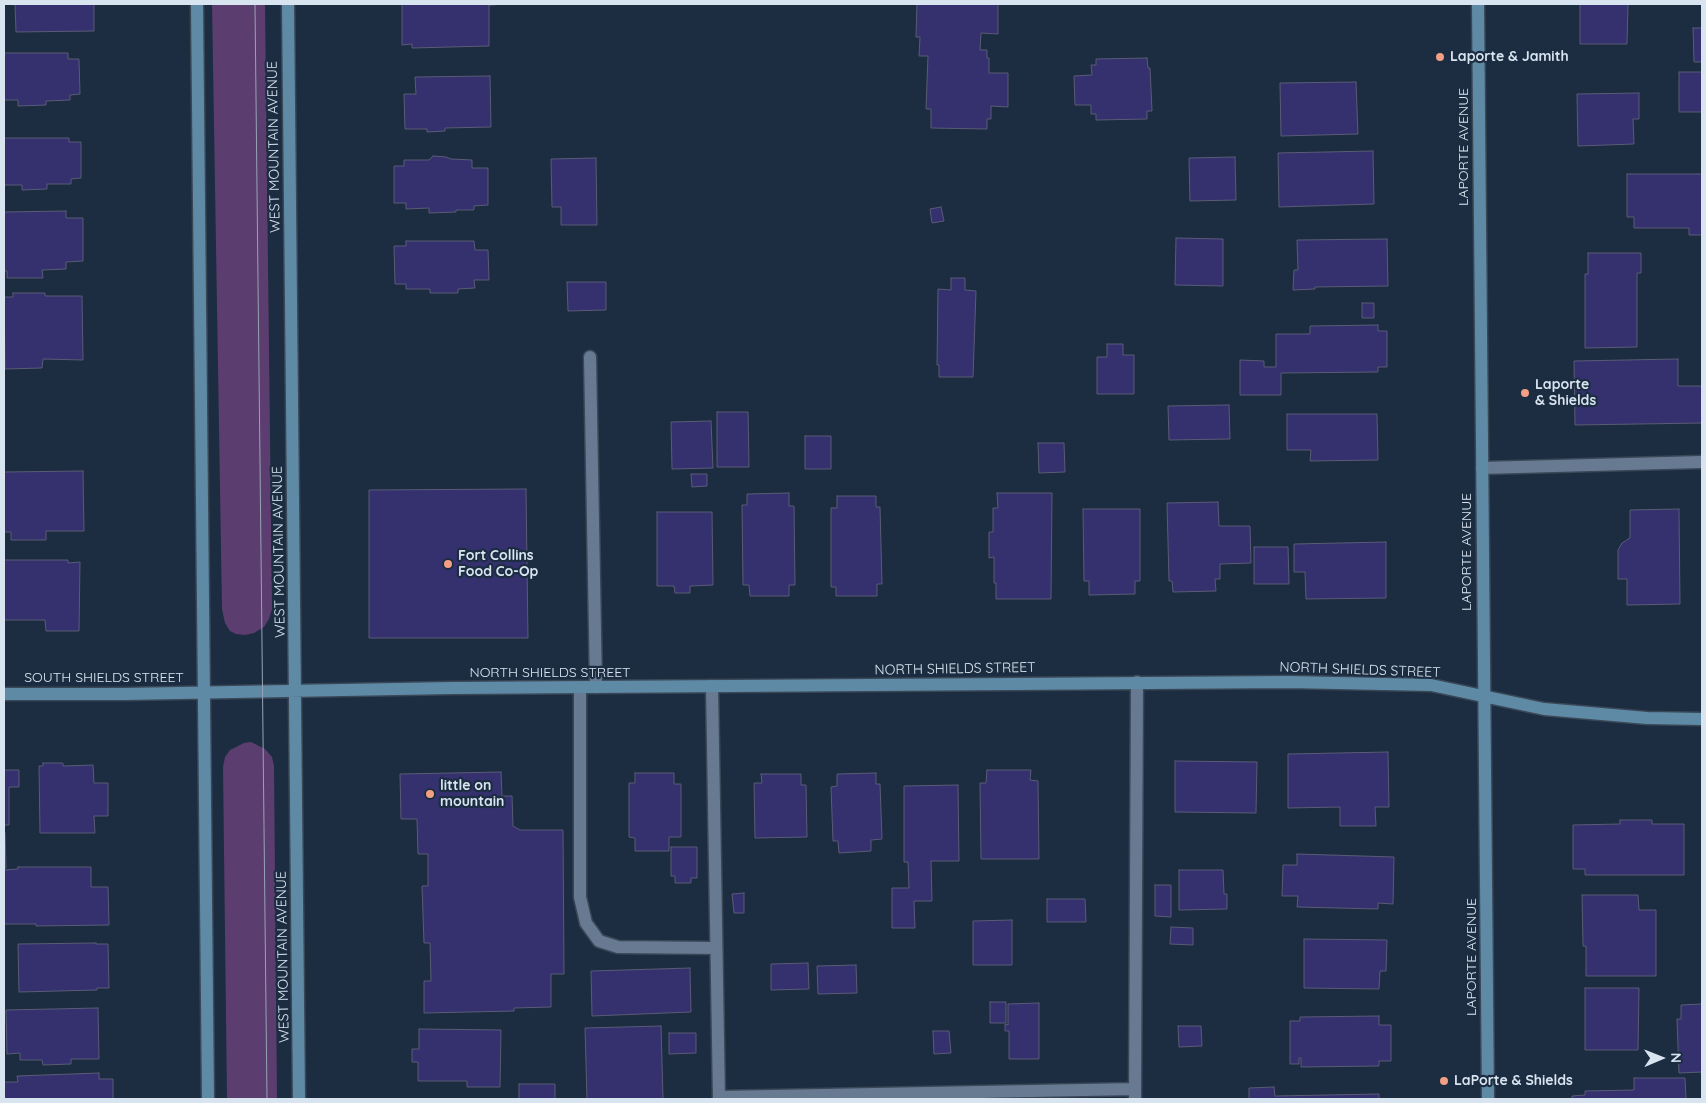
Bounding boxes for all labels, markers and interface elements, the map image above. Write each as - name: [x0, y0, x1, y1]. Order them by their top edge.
- place label: Laporte & Jamith: [1450, 49, 1569, 65]
- marker: Laporte & Jamith: [1434, 51, 1446, 63]
- street label: WEST MOUNTAIN AVENUE: [264, 61, 284, 233]
- street label: LAPORTE AVENUE: [1456, 88, 1472, 206]
- place label: Laporte & Shields: [1535, 377, 1596, 410]
- marker: Laporte & Shields: [1519, 387, 1531, 399]
- street label: WEST MOUNTAIN AVENUE: [269, 466, 289, 638]
- street label: LAPORTE AVENUE: [1459, 493, 1475, 611]
- place label: Fort Collins Food Co-Op: [458, 548, 538, 580]
- marker: Fort Collins Food Co-Op: [442, 558, 454, 570]
- street label: NORTH SHIELDS STREET: [874, 659, 1036, 679]
- street label: NORTH SHIELDS STREET: [1279, 659, 1441, 681]
- street label: NORTH SHIELDS STREET: [469, 665, 631, 681]
- street label: SOUTH SHIELDS STREET: [24, 670, 184, 686]
- place label: little on mountain: [440, 778, 504, 810]
- marker: little on mountain: [424, 788, 436, 800]
- street label: WEST MOUNTAIN AVENUE: [273, 871, 293, 1043]
- street label: LAPORTE AVENUE: [1464, 898, 1480, 1016]
- north arrow: [1636, 1033, 1686, 1083]
- text: N: [1667, 1052, 1685, 1063]
- place label: LaPorte & Shields: [1454, 1073, 1573, 1089]
- marker: LaPorte & Shields: [1438, 1075, 1450, 1087]

